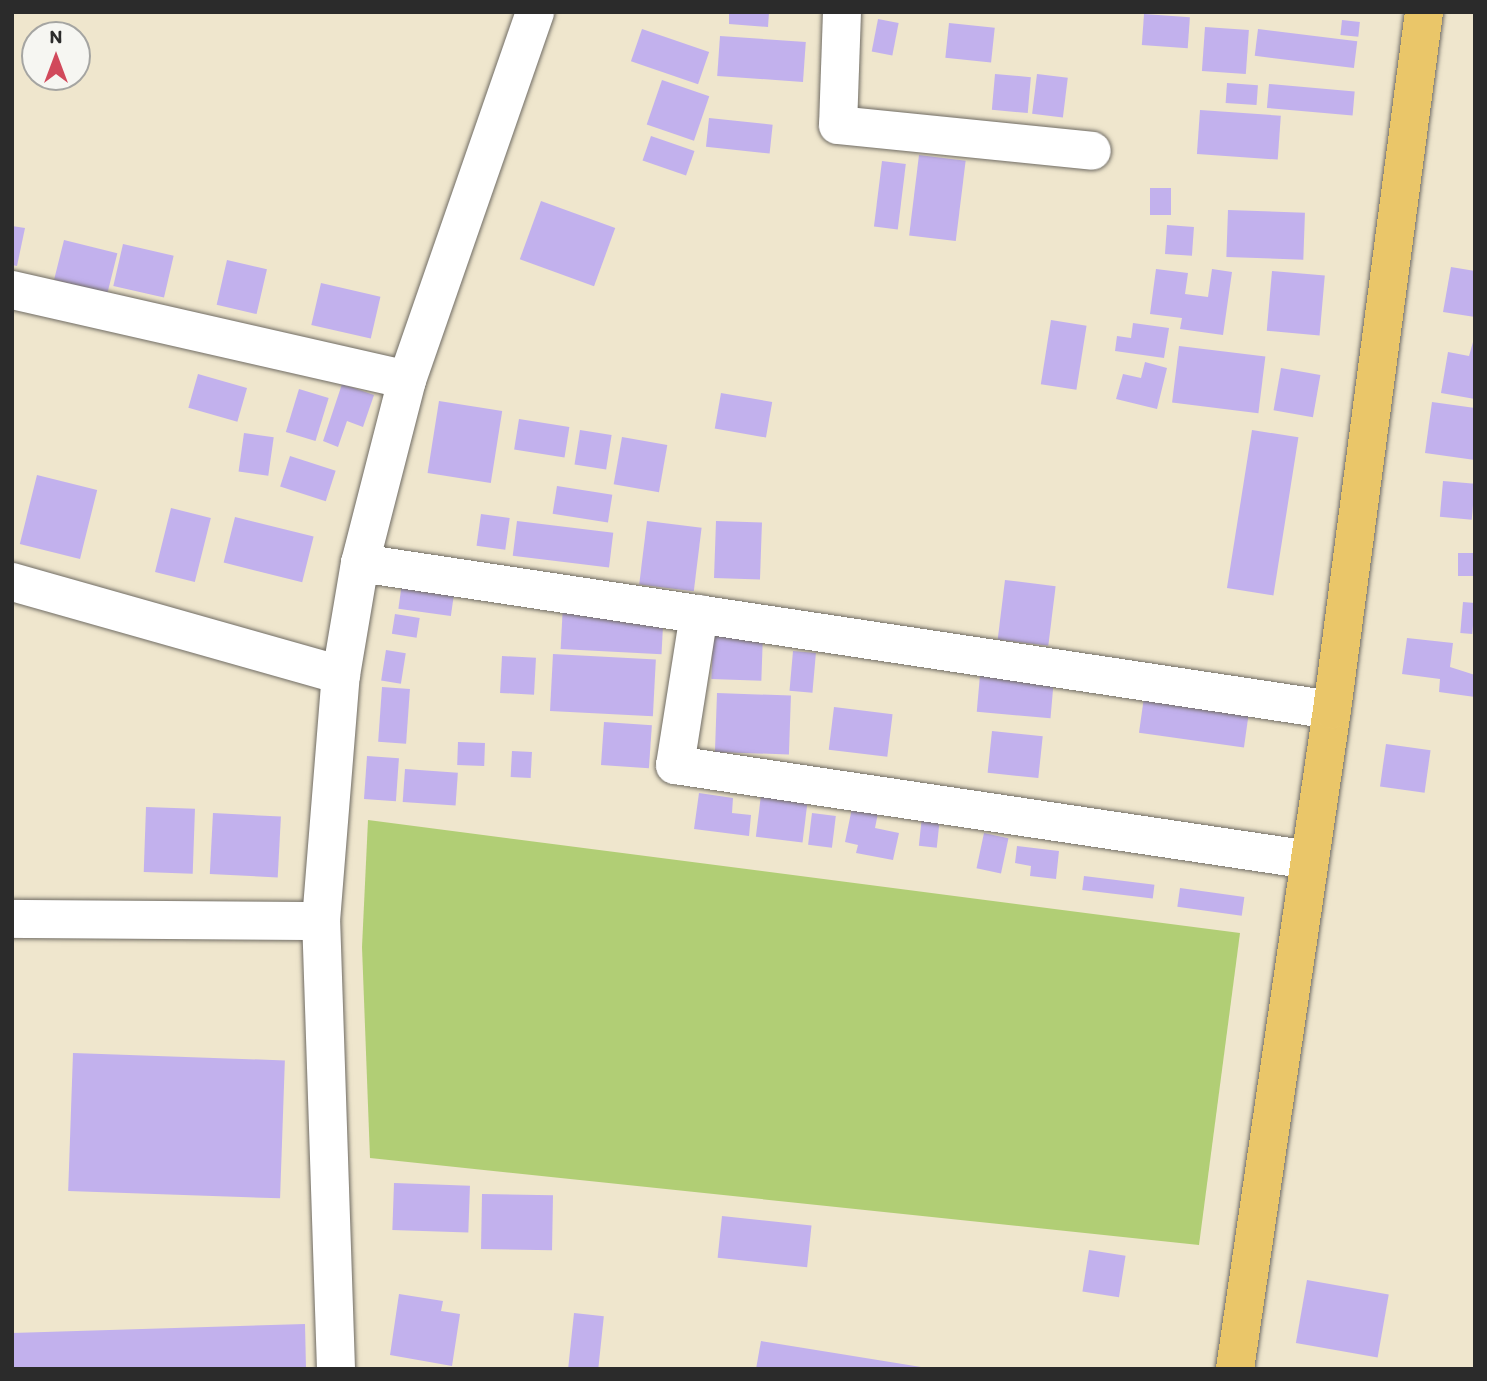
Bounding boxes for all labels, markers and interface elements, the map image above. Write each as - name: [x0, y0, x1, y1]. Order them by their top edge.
- north arrow: [21, 21, 91, 91]
- text: N: [50, 25, 62, 48]

